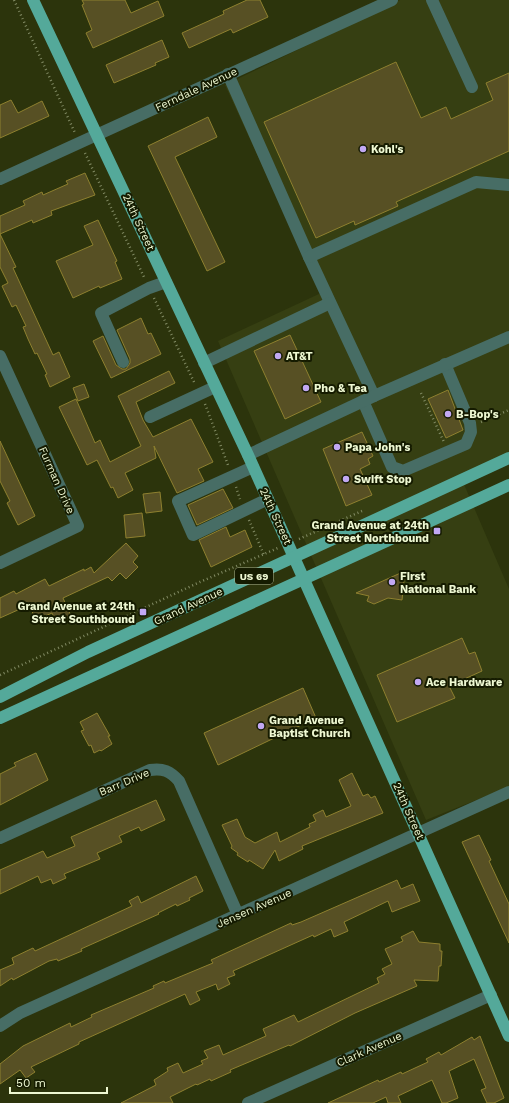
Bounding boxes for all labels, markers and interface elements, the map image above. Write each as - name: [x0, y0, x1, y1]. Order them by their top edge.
- street label: Ferndale Avenue: [153, 65, 239, 114]
- place label: Kohl's: [371, 143, 404, 156]
- marker: Kohl's: [358, 144, 368, 154]
- street label: 24th Street: [120, 192, 158, 253]
- place label: AT&T: [286, 350, 313, 363]
- marker: AT&T: [273, 351, 283, 361]
- place label: Pho & Tea: [314, 382, 368, 395]
- marker: Pho & Tea: [301, 383, 311, 393]
- place label: B-Bop's: [456, 408, 499, 421]
- marker: B-Bop's: [443, 409, 453, 419]
- place label: Papa John's: [345, 441, 410, 454]
- marker: Papa John's: [332, 442, 342, 452]
- street label: Furman Drive: [36, 445, 77, 516]
- place label: Swift Stop: [354, 473, 412, 486]
- marker: Swift Stop: [341, 474, 351, 484]
- street label: 24th Street: [257, 486, 295, 547]
- place label: Grand Avenue at 24th Street Northbound: [312, 519, 429, 545]
- marker: Grand Avenue at 24th Street Northbound: [432, 526, 442, 536]
- road number: US 69: [235, 568, 273, 584]
- place label: First National Bank: [400, 570, 476, 596]
- marker: First National Bank: [387, 577, 397, 587]
- street label: Grand Avenue: [152, 585, 225, 628]
- place label: Grand Avenue at 24th Street Southbound: [18, 600, 135, 626]
- marker: Grand Avenue at 24th Street Southbound: [138, 607, 148, 617]
- place label: Ace Hardware: [426, 676, 502, 689]
- marker: Ace Hardware: [413, 677, 423, 687]
- place label: Grand Avenue Baptist Church: [269, 714, 351, 740]
- marker: Grand Avenue Baptist Church: [256, 721, 266, 731]
- street label: Barr Drive: [97, 766, 151, 799]
- street label: 24th Street: [390, 781, 427, 842]
- street label: Jensen Avenue: [215, 886, 294, 931]
- street label: Clark Avenue: [335, 1029, 404, 1070]
- scale bar: [10, 1069, 107, 1095]
- text: 50 m: [16, 1076, 46, 1090]

